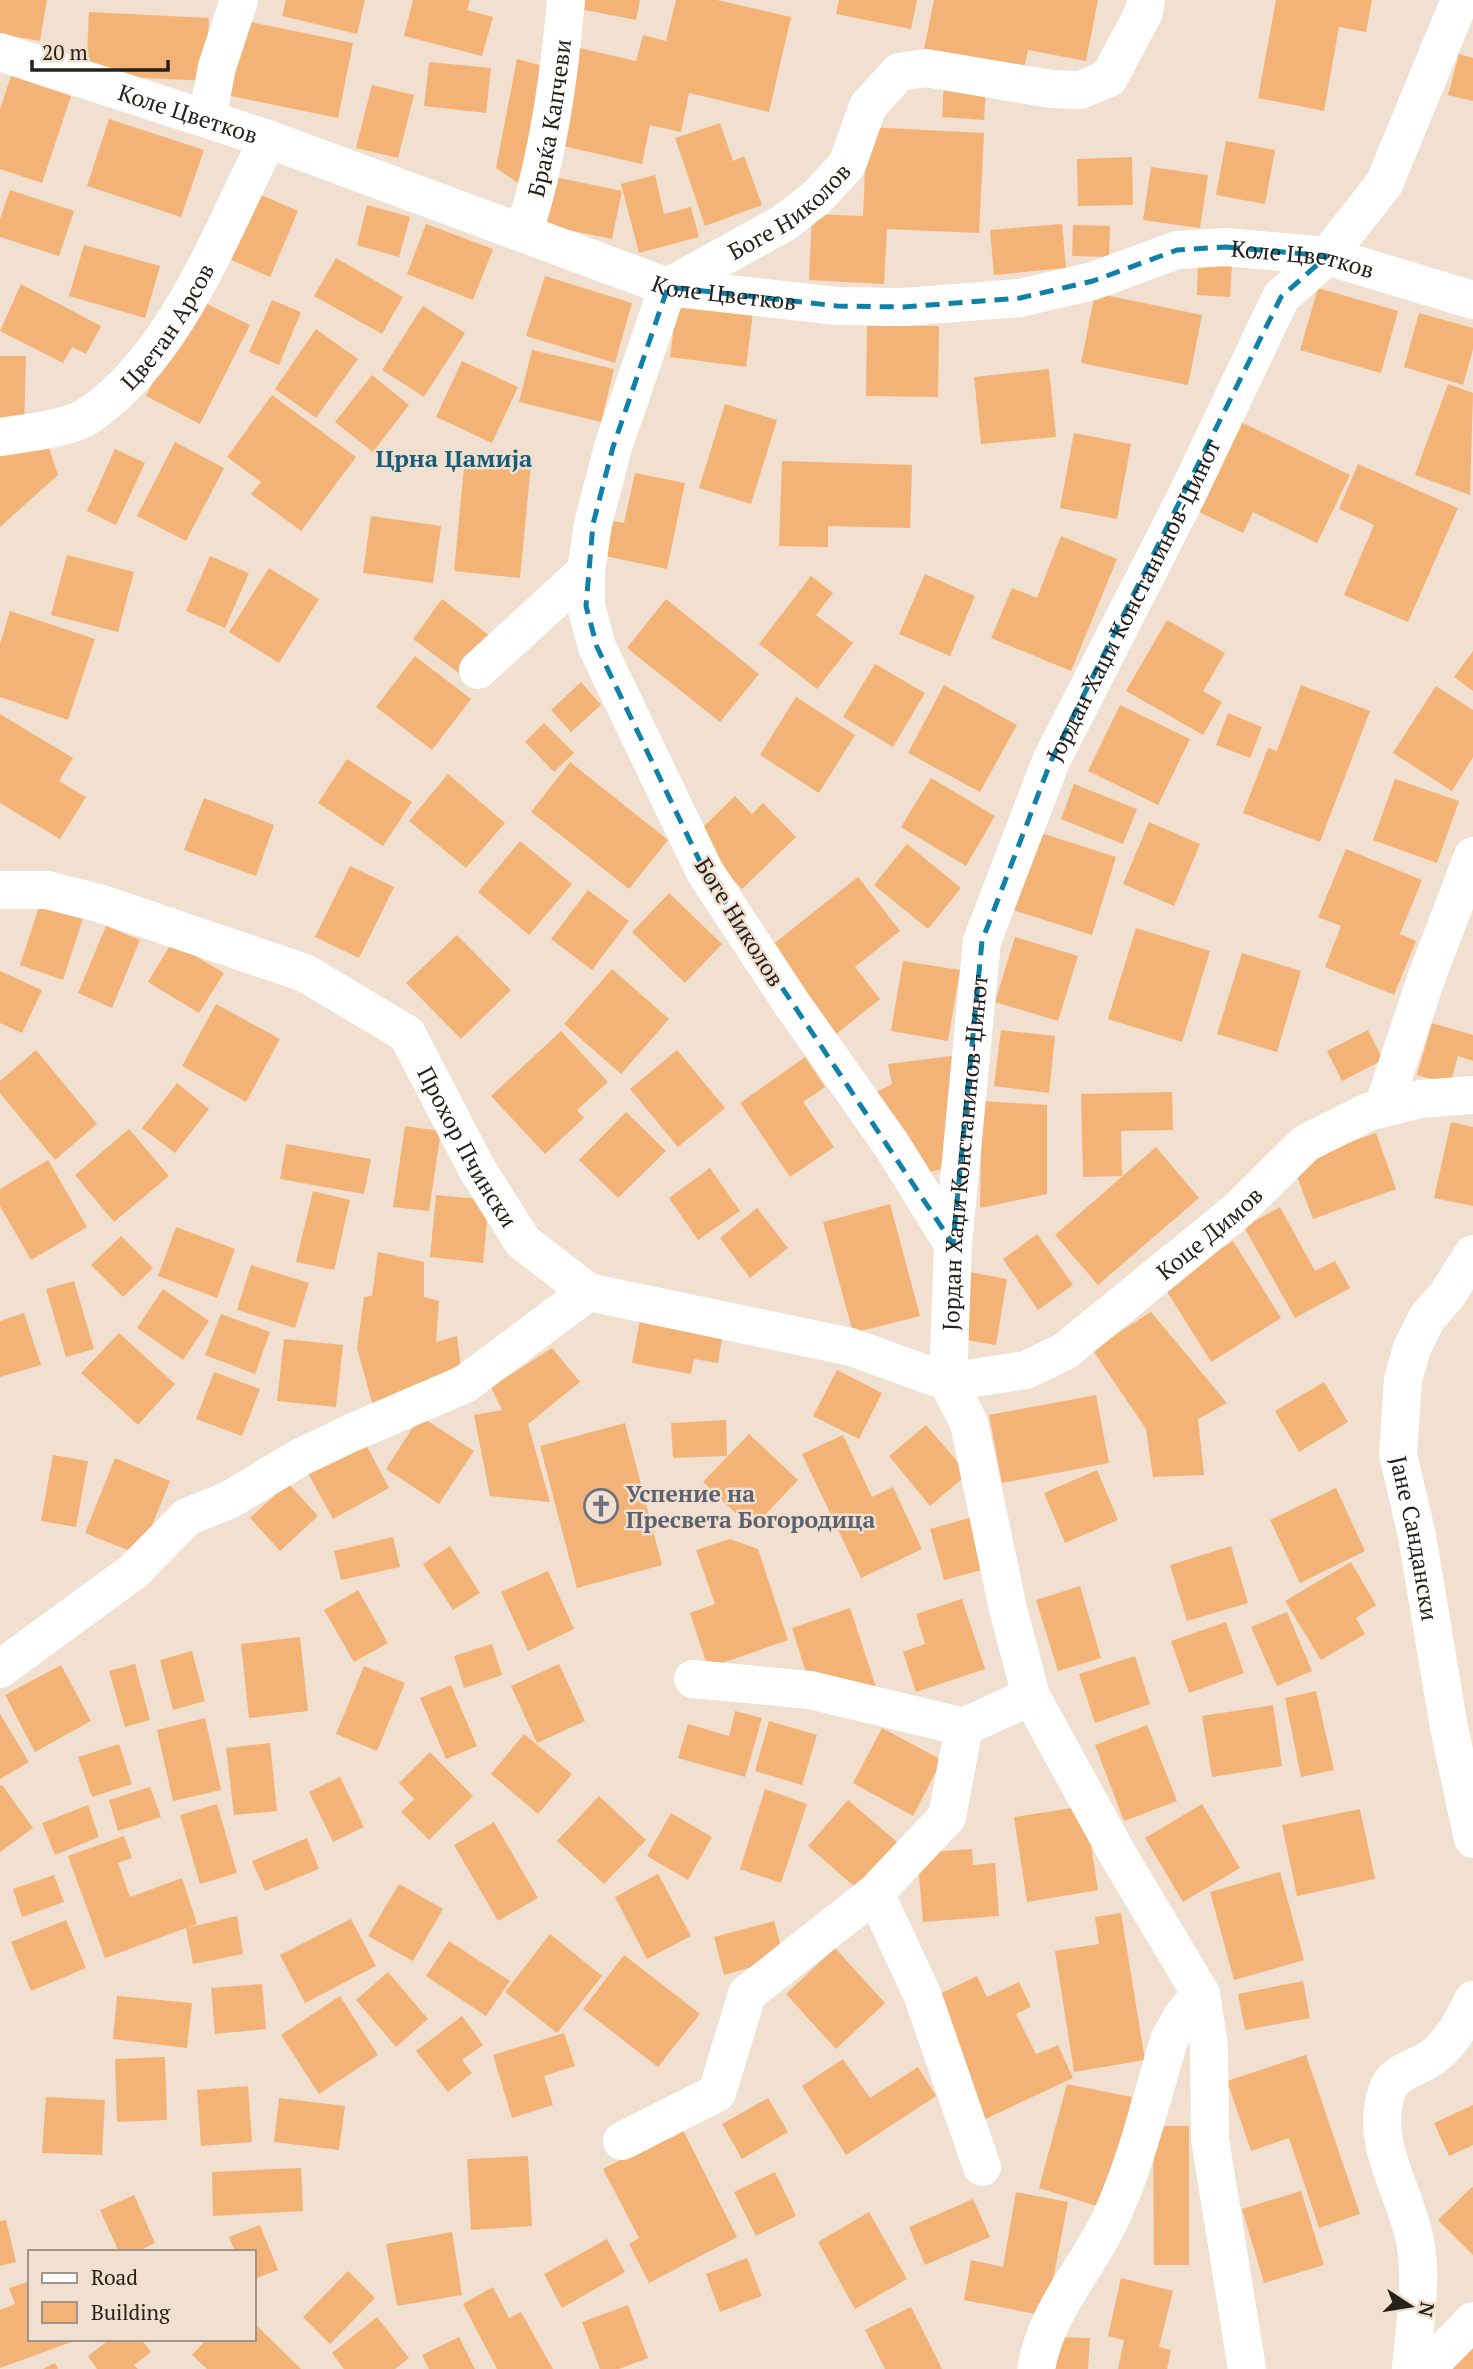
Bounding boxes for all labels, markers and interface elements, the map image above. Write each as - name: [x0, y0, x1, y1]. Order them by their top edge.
- scale bar: [32, 28, 168, 72]
- text: 20 m: [42, 38, 88, 66]
- street label: Браќа Капчеви: [519, 38, 578, 200]
- street label: Коле Цветков: [115, 76, 262, 150]
- street label: Боге Николов: [722, 156, 857, 267]
- street label: Коле Цветков: [1230, 232, 1378, 285]
- street label: Цветан Арсов: [113, 258, 221, 396]
- street label: Коле Цветков: [648, 267, 798, 317]
- street label: Јордан Хаџи Констанинов-Џинот: [1038, 433, 1227, 766]
- district label: Црна Џамија: [376, 442, 533, 474]
- street label: Боге Николов: [688, 852, 792, 992]
- street label: Јордан Хаџи Констанинов-Џинот: [934, 973, 994, 1331]
- street label: Прохор Пчински: [411, 1061, 525, 1233]
- street label: Коце Димов: [1150, 1179, 1269, 1286]
- street label: Јане Сандански: [1383, 1453, 1446, 1623]
- place label: Успение на Пресвета Богородица: [626, 1478, 875, 1535]
- church icon: Успение на Пресвета Богородица: [582, 1487, 620, 1525]
- legend: [28, 2250, 256, 2341]
- text: Road: [91, 2263, 138, 2291]
- north arrow: [1375, 2271, 1445, 2341]
- text: Building: [91, 2298, 171, 2326]
- text: N: [1413, 2300, 1441, 2320]

